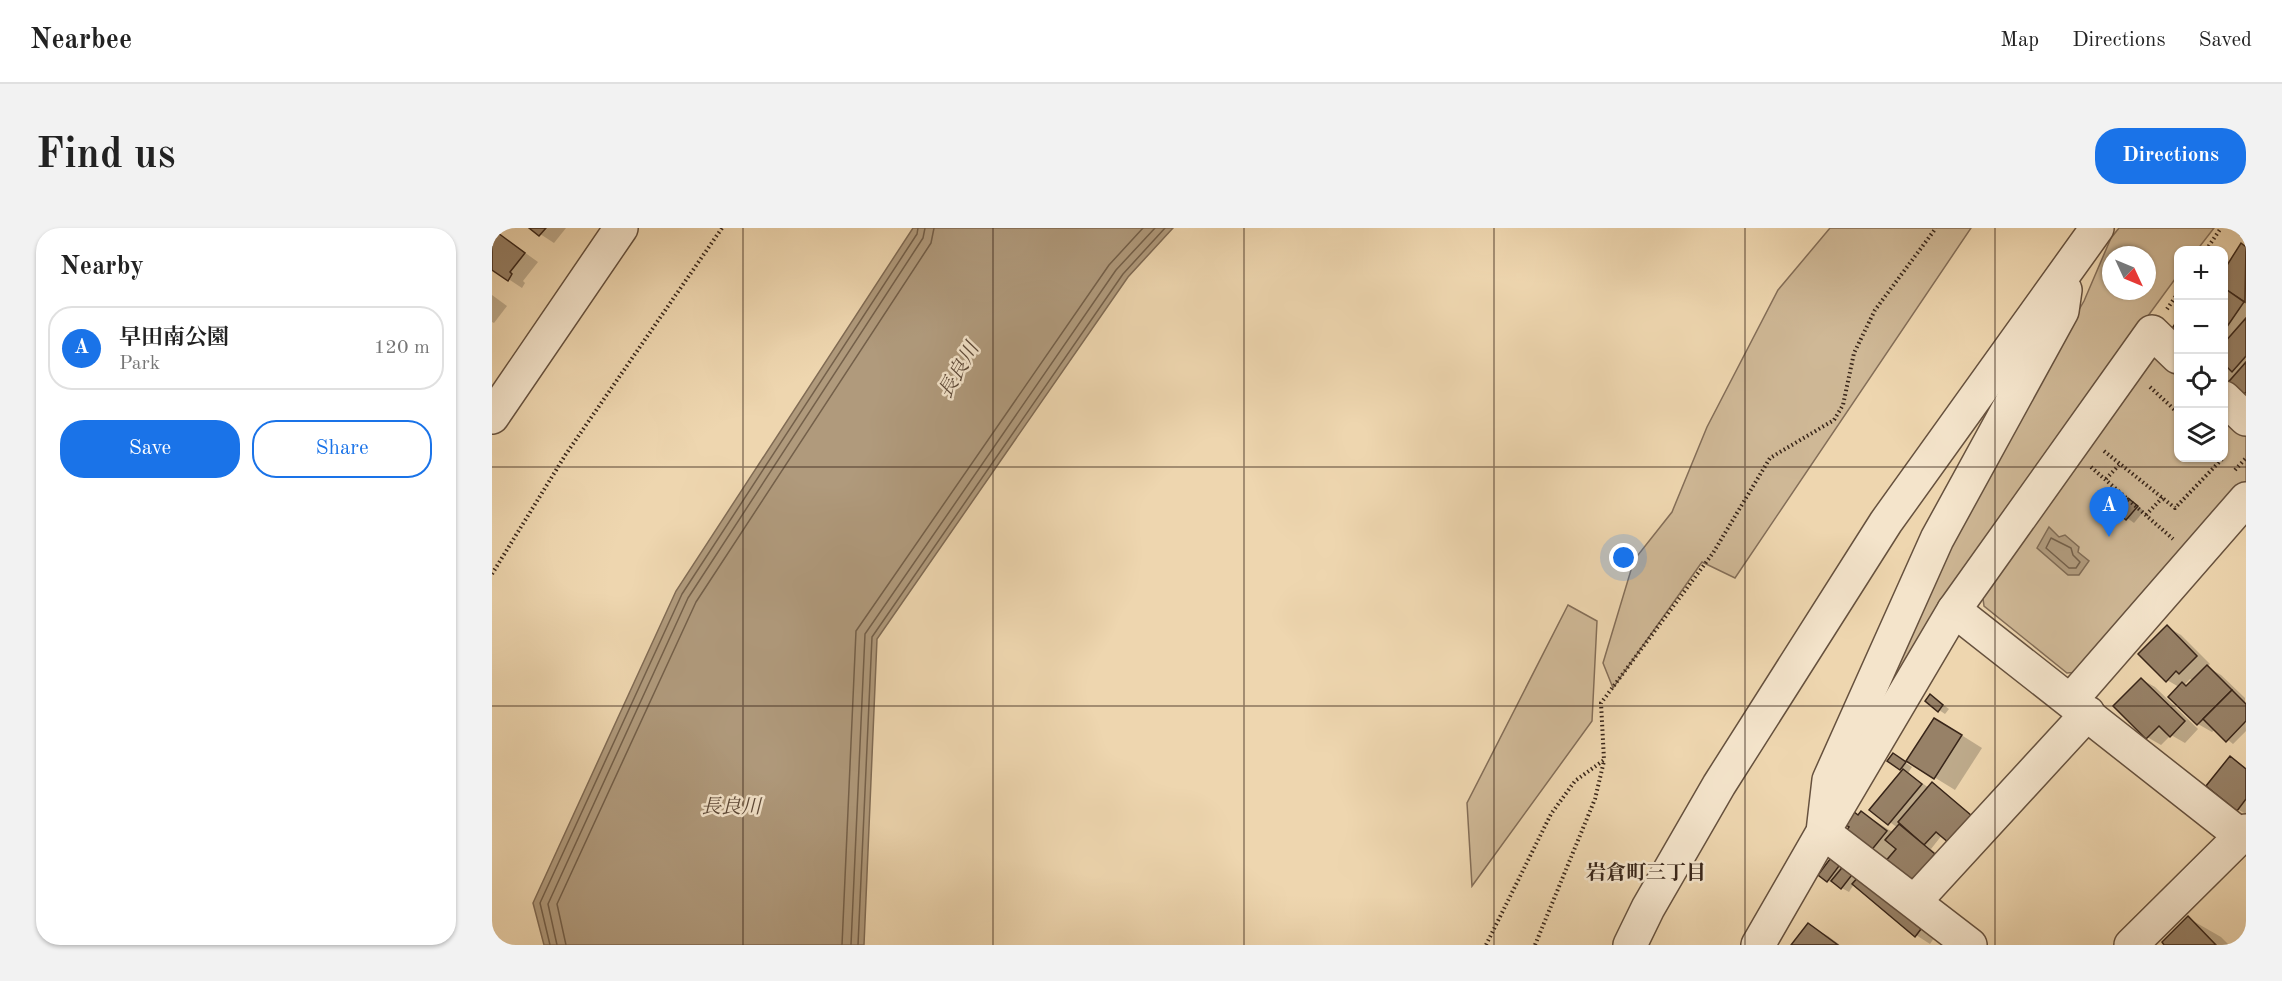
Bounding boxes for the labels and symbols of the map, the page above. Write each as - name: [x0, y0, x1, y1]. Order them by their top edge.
- north arrow: [2102, 246, 2156, 300]
- water label: 長良川: [934, 337, 984, 402]
- pin: A: [2090, 488, 2128, 537]
- your location: [1609, 543, 1638, 572]
- water label: 長良川: [701, 796, 763, 818]
- district label: 岩倉町三丁目: [1586, 861, 1706, 884]

